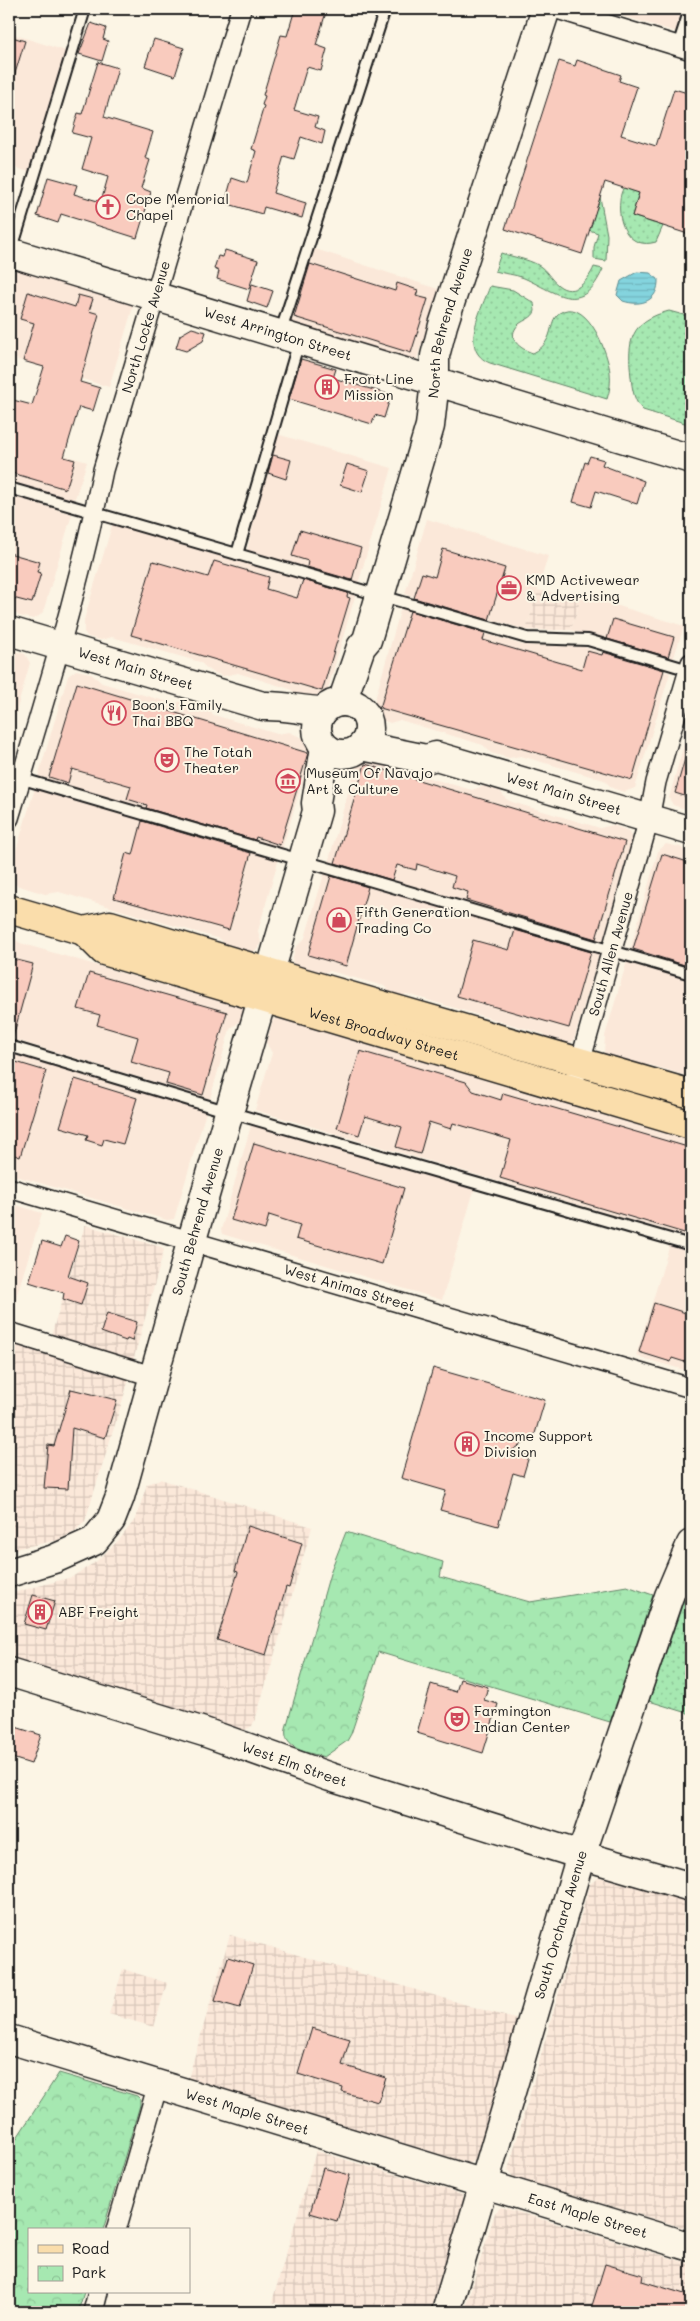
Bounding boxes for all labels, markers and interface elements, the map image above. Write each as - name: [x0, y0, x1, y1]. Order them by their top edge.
- place label: Cope Memorial Chapel: [126, 189, 229, 224]
- church icon: Cope Memorial Chapel: [95, 194, 121, 220]
- street label: North Behrend Avenue: [423, 245, 477, 399]
- street label: North Locke Avenue: [117, 258, 174, 395]
- street label: West Arrington Street: [202, 302, 354, 365]
- place label: Front Line Mission: [344, 369, 414, 404]
- building icon: Front Line Mission: [314, 374, 340, 400]
- place label: KMD Activewear & Advertising: [526, 570, 639, 605]
- office icon: KMD Activewear & Advertising: [496, 575, 522, 601]
- street label: West Main Street: [76, 642, 196, 694]
- place label: Boon's Family Thai BBQ: [132, 695, 222, 730]
- restaurant icon: Boon's Family Thai BBQ: [101, 700, 127, 726]
- place label: The Totah Theater: [184, 742, 252, 777]
- theatre icon: The Totah Theater: [154, 747, 180, 773]
- place label: Museum Of Navajo Art & Culture: [306, 763, 433, 798]
- street label: West Main Street: [504, 767, 624, 819]
- museum icon: Museum Of Navajo Art & Culture: [275, 768, 301, 794]
- street label: South Allen Avenue: [584, 889, 637, 1018]
- place label: Fifth Generation Trading Co: [356, 902, 470, 937]
- shop icon: Fifth Generation Trading Co: [326, 907, 352, 933]
- street label: West Broadway Street: [306, 1002, 461, 1065]
- street label: South Behrend Avenue: [167, 1145, 227, 1297]
- street label: West Animas Street: [282, 1259, 418, 1316]
- place label: Income Support Division: [484, 1426, 593, 1461]
- building icon: Income Support Division: [454, 1431, 480, 1457]
- building icon: ABF Freight: [27, 1599, 53, 1625]
- place label: ABF Freight: [58, 1602, 139, 1621]
- place label: Farmington Indian Center: [474, 1701, 570, 1736]
- theatre icon: Farmington Indian Center: [444, 1706, 470, 1732]
- street label: West Elm Street: [239, 1736, 349, 1791]
- street label: South Orchard Avenue: [529, 1847, 591, 2001]
- street label: West Maple Street: [183, 2083, 311, 2139]
- street label: East Maple Street: [526, 2188, 650, 2242]
- legend: [28, 2228, 190, 2294]
- text: Road: [72, 2238, 109, 2258]
- text: Park: [72, 2262, 106, 2282]

